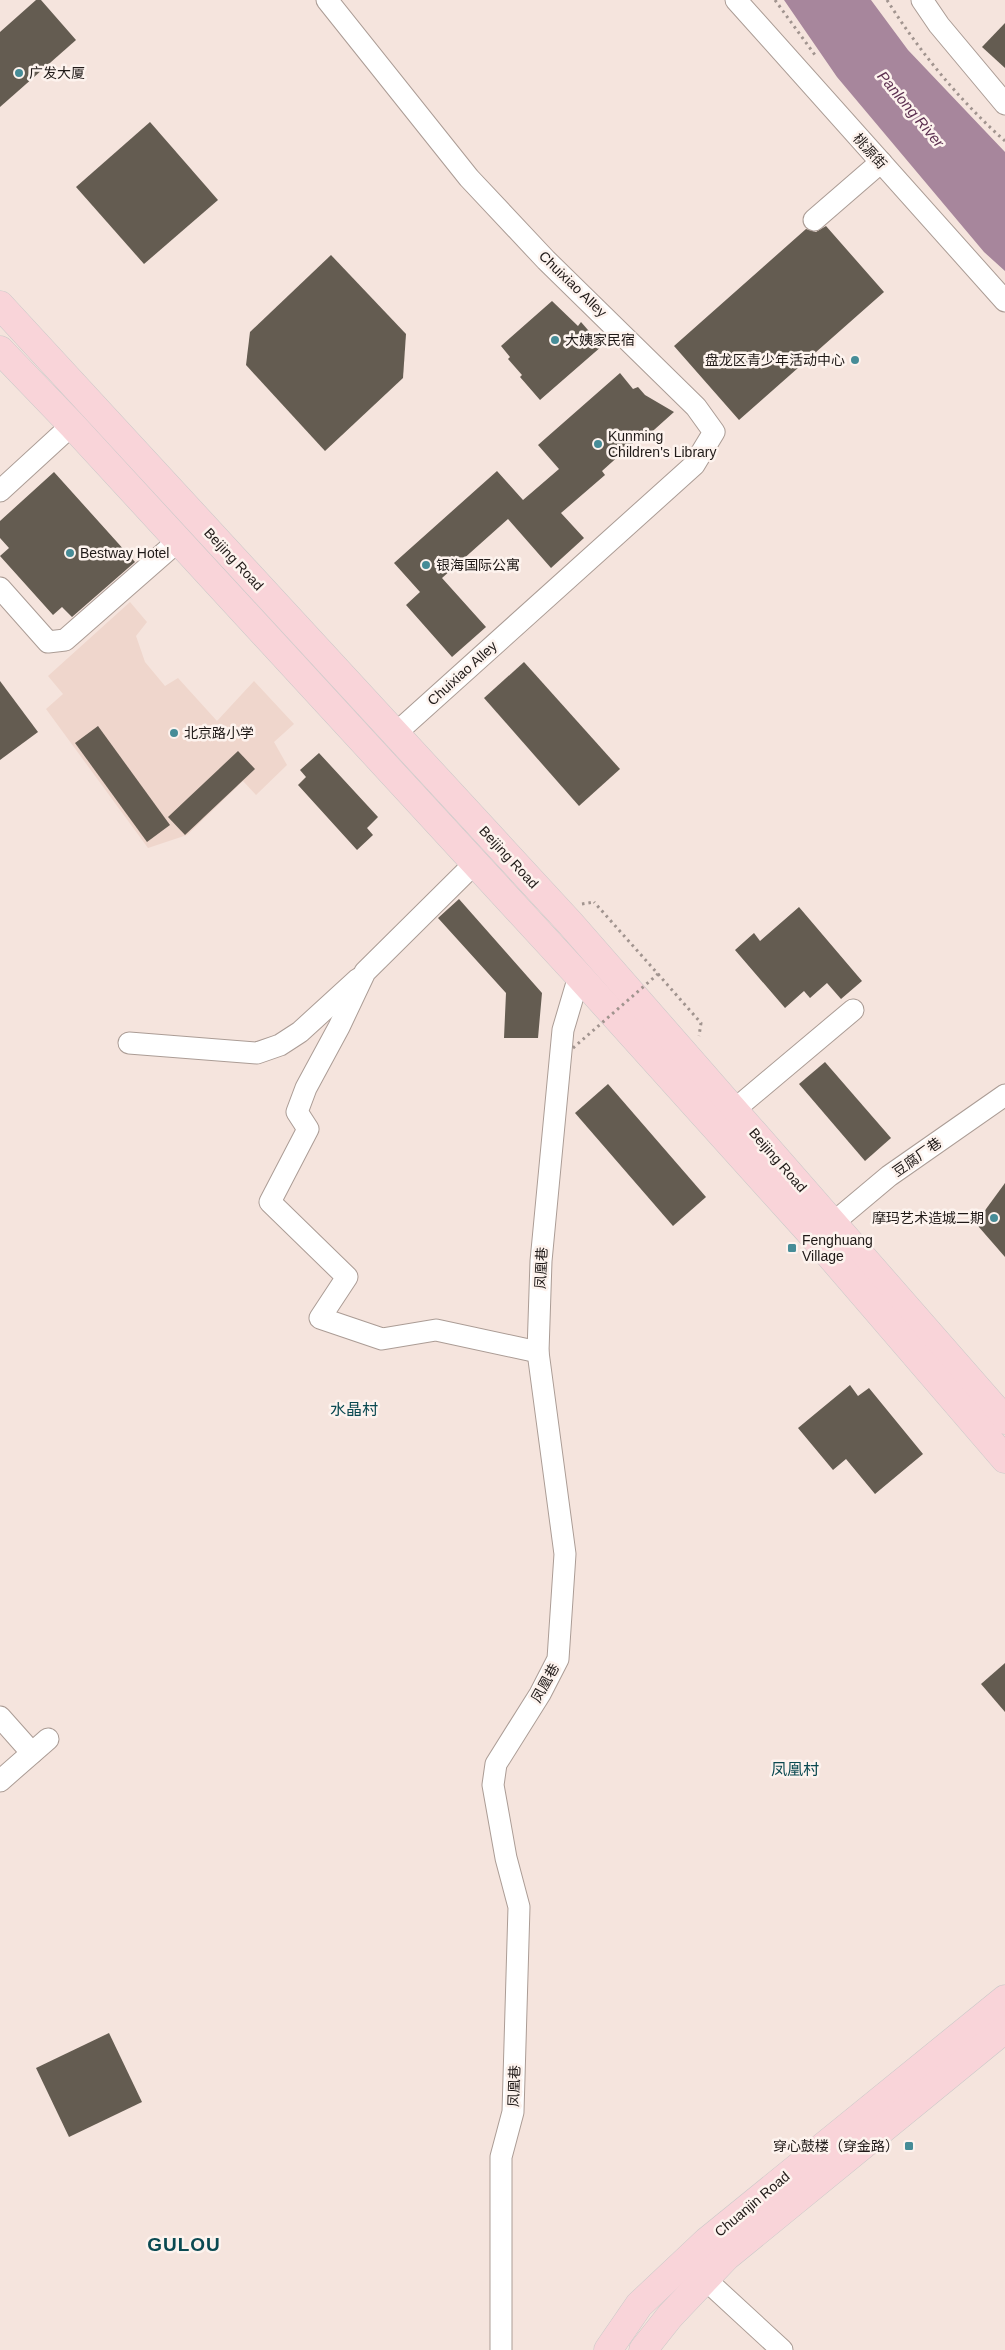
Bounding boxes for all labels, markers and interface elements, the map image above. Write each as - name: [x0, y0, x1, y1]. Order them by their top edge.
- place label: 广发大厦: [29, 65, 85, 81]
- marker: 广发大厦: [13, 67, 25, 79]
- water label: Panlong River: [874, 67, 948, 151]
- street label: 桃源街: [850, 130, 890, 172]
- street label: Chuixiao Alley: [536, 248, 610, 320]
- place label: 大姨家民宿: [565, 332, 635, 348]
- marker: 大姨家民宿: [549, 334, 561, 346]
- place label: 盘龙区青少年活动中心: [705, 352, 845, 368]
- marker: 盘龙区青少年活动中心: [849, 354, 861, 366]
- place label: Kunming Children's Library: [608, 428, 717, 460]
- marker: Kunming Children's Library: [592, 438, 604, 450]
- street label: Beijing Road: [201, 525, 267, 593]
- place label: Bestway Hotel: [80, 545, 169, 561]
- marker: Bestway Hotel: [64, 547, 76, 559]
- place label: 银海国际公寓: [436, 557, 520, 573]
- marker: 银海国际公寓: [420, 559, 432, 571]
- street label: Chuixiao Alley: [424, 638, 500, 708]
- place label: 北京路小学: [184, 725, 254, 741]
- marker: 北京路小学: [168, 727, 180, 739]
- street label: Beijing Road: [476, 823, 542, 891]
- street label: Beijing Road: [746, 1125, 810, 1195]
- street label: 豆腐厂巷: [889, 1134, 945, 1180]
- place label: 摩玛艺术造城二期: [872, 1210, 984, 1226]
- marker: 摩玛艺术造城二期: [988, 1212, 1000, 1224]
- place label: Fenghuang Village: [802, 1232, 873, 1264]
- marker: Fenghuang Village: [786, 1242, 798, 1254]
- street label: 凤凰巷: [532, 1247, 550, 1289]
- district label: 水晶村: [330, 1401, 378, 1418]
- street label: 凤凰巷: [528, 1661, 562, 1705]
- district label: 凤凰村: [771, 1761, 819, 1778]
- street label: 凤凰巷: [505, 2065, 523, 2107]
- place label: 穿心鼓楼（穿金路）: [773, 2138, 899, 2154]
- marker: 穿心鼓楼（穿金路）: [903, 2140, 915, 2152]
- street label: Chuanjin Road: [711, 2168, 793, 2240]
- district label: GULOU: [147, 2234, 221, 2255]

